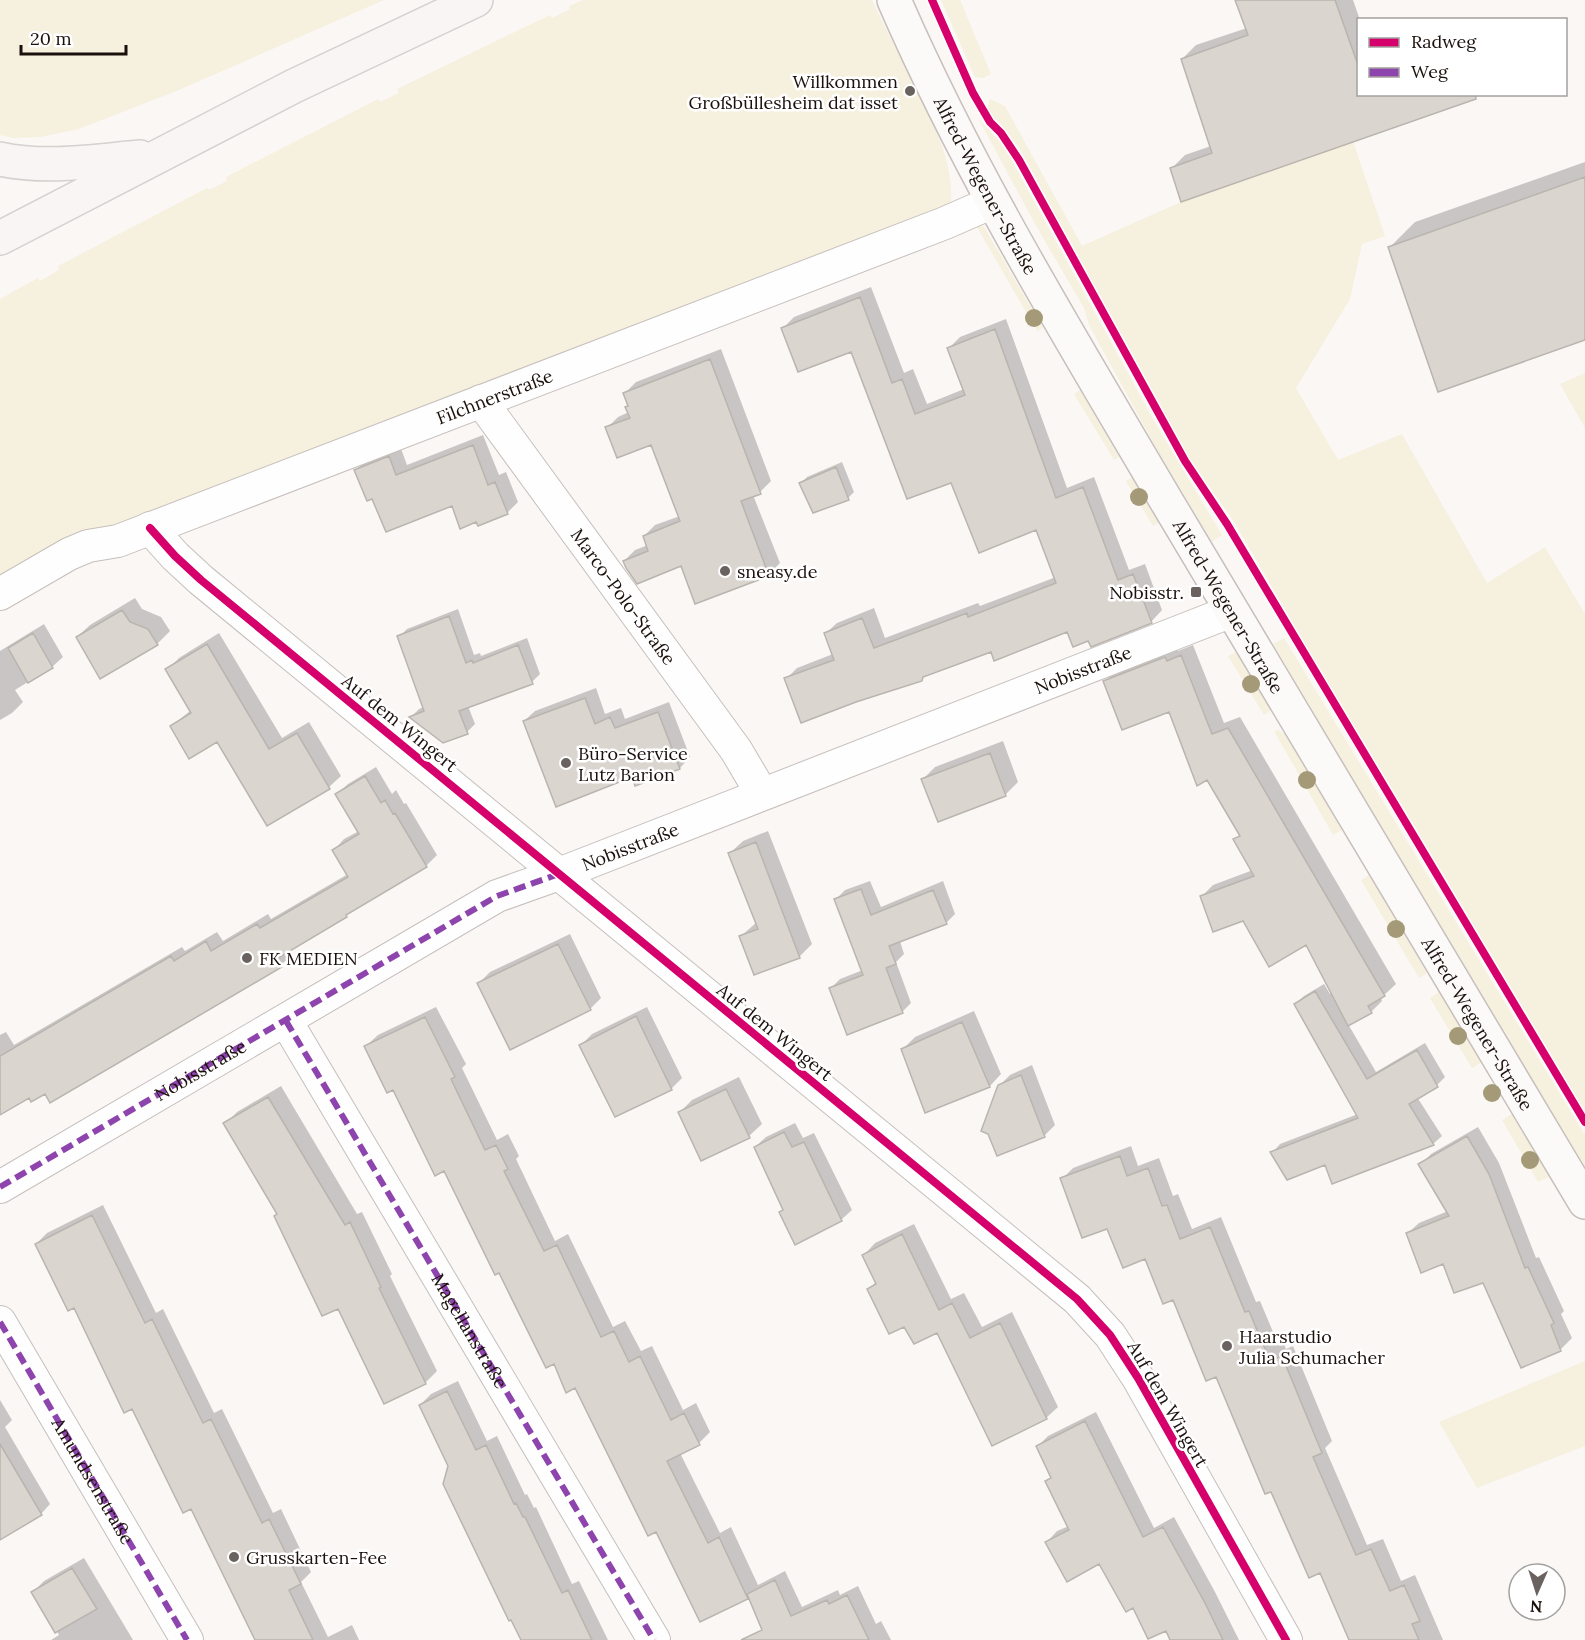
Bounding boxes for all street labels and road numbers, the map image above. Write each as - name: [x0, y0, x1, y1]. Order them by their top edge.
- street label: Alfred-Wegener-Straße: [929, 92, 1043, 279]
- street label: Filchnerstraße: [433, 363, 556, 429]
- street label: Alfred-Wegener-Straße: [1168, 514, 1289, 698]
- street label: Marco-Polo-Straße: [566, 524, 681, 669]
- street label: Nobisstraße: [1031, 640, 1135, 699]
- street label: Auf dem Wingert: [337, 669, 463, 777]
- street label: Nobisstraße: [578, 817, 682, 876]
- street label: Alfred-Wegener-Straße: [1416, 932, 1539, 1115]
- street label: Auf dem Wingert: [712, 978, 838, 1086]
- street label: Nobisstraße: [150, 1034, 250, 1106]
- street label: Magellanstraße: [427, 1269, 513, 1392]
- street label: Auf dem Wingert: [1122, 1336, 1214, 1471]
- street label: Amundsenstraße: [47, 1412, 140, 1548]

